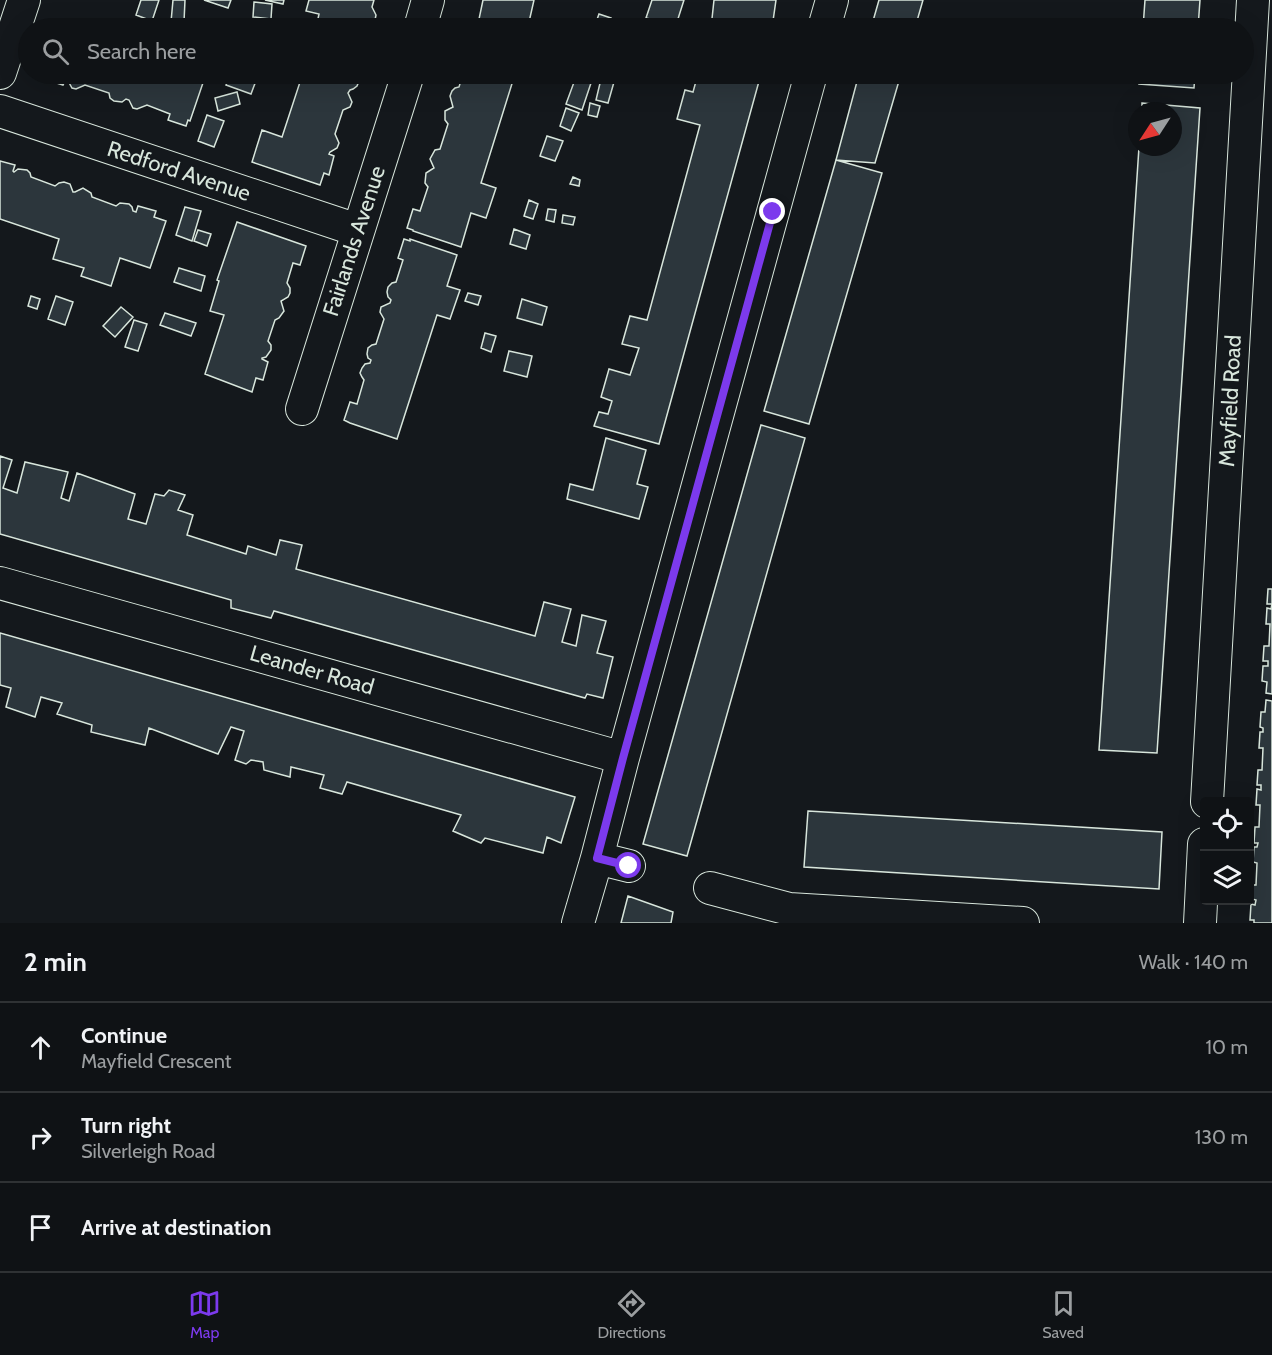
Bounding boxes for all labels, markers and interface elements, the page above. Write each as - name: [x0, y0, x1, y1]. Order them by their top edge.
- search box: [18, 18, 1254, 84]
- icon: search: [39, 35, 72, 68]
- text: Search here: [87, 38, 196, 65]
- north arrow: [1128, 102, 1182, 156]
- street label: Redford Avenue: [104, 135, 254, 207]
- street label: Fairlands Avenue: [317, 162, 391, 320]
- route end: [759, 198, 785, 224]
- street label: Mayfield Road: [1213, 334, 1247, 468]
- street label: Leander Road: [247, 639, 377, 701]
- map controls: [1200, 797, 1254, 905]
- button: locate: [1200, 797, 1254, 851]
- button: layers: [1200, 851, 1254, 905]
- route start: [615, 852, 641, 878]
- text: 2 min: [24, 946, 87, 978]
- text: Walk · 140 m: [1139, 950, 1248, 974]
- text: Continue: [81, 1022, 167, 1049]
- icon: ahead: [24, 1031, 57, 1064]
- text: 10 m: [1205, 1035, 1248, 1059]
- text: Mayfield Crescent: [81, 1049, 231, 1073]
- text: Turn right: [81, 1112, 171, 1139]
- icon: right: [24, 1121, 57, 1154]
- text: 130 m: [1195, 1125, 1248, 1149]
- text: Silverleigh Road: [81, 1139, 215, 1163]
- icon: arrive: [24, 1211, 57, 1244]
- text: Arrive at destination: [81, 1214, 271, 1241]
- tab: Map: [188, 1287, 221, 1342]
- tab: Directions: [598, 1287, 666, 1342]
- tab: Saved: [1042, 1287, 1084, 1342]

